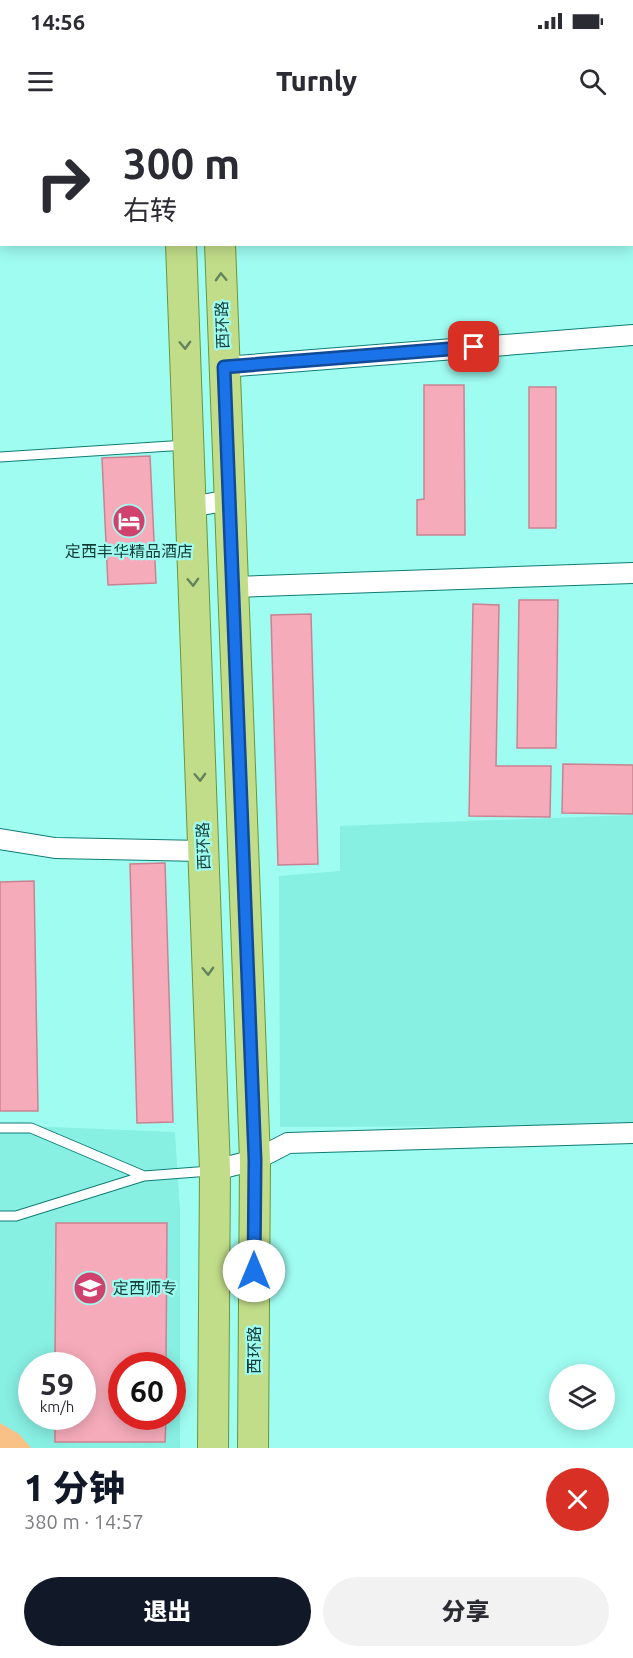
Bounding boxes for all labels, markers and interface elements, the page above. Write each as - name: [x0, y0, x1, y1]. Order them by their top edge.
- text: 14:56: [30, 9, 85, 34]
- icon: menu: [24, 65, 57, 98]
- icon: search: [576, 65, 609, 98]
- text: Turnly: [276, 66, 357, 96]
- text: 300 m: [123, 140, 240, 187]
- icon: right: [24, 144, 102, 222]
- text: 右转: [123, 195, 177, 225]
- one-way arrow: [214, 273, 227, 282]
- street label: 西环路: [212, 301, 232, 349]
- pin: [448, 321, 499, 372]
- icon: arrive: [457, 330, 490, 363]
- one-way arrow: [178, 340, 191, 349]
- hotel icon: 定西丰华精品酒店: [111, 503, 147, 539]
- place label: 定西丰华精品酒店: [65, 542, 193, 560]
- one-way arrow: [187, 577, 200, 586]
- one-way arrow: [194, 772, 207, 781]
- street label: 西环路: [193, 822, 213, 870]
- one-way arrow: [201, 967, 214, 976]
- position arrow: [222, 1239, 286, 1303]
- school or university icon: 定西师专: [72, 1270, 108, 1306]
- place label: 定西师专: [113, 1279, 177, 1297]
- street label: 西环路: [245, 1326, 263, 1374]
- speed limit sign: 60: [108, 1352, 186, 1430]
- map controls: [549, 1364, 615, 1430]
- button: layers: [549, 1364, 615, 1430]
- text: 59: [40, 1367, 74, 1401]
- text: km/h: [40, 1398, 74, 1415]
- text: 1 分钟: [24, 1467, 125, 1508]
- button: close: [546, 1468, 609, 1531]
- text: 380 m · 14:57: [24, 1510, 144, 1533]
- button: 退出: [24, 1577, 311, 1646]
- button: 分享: [323, 1577, 609, 1646]

